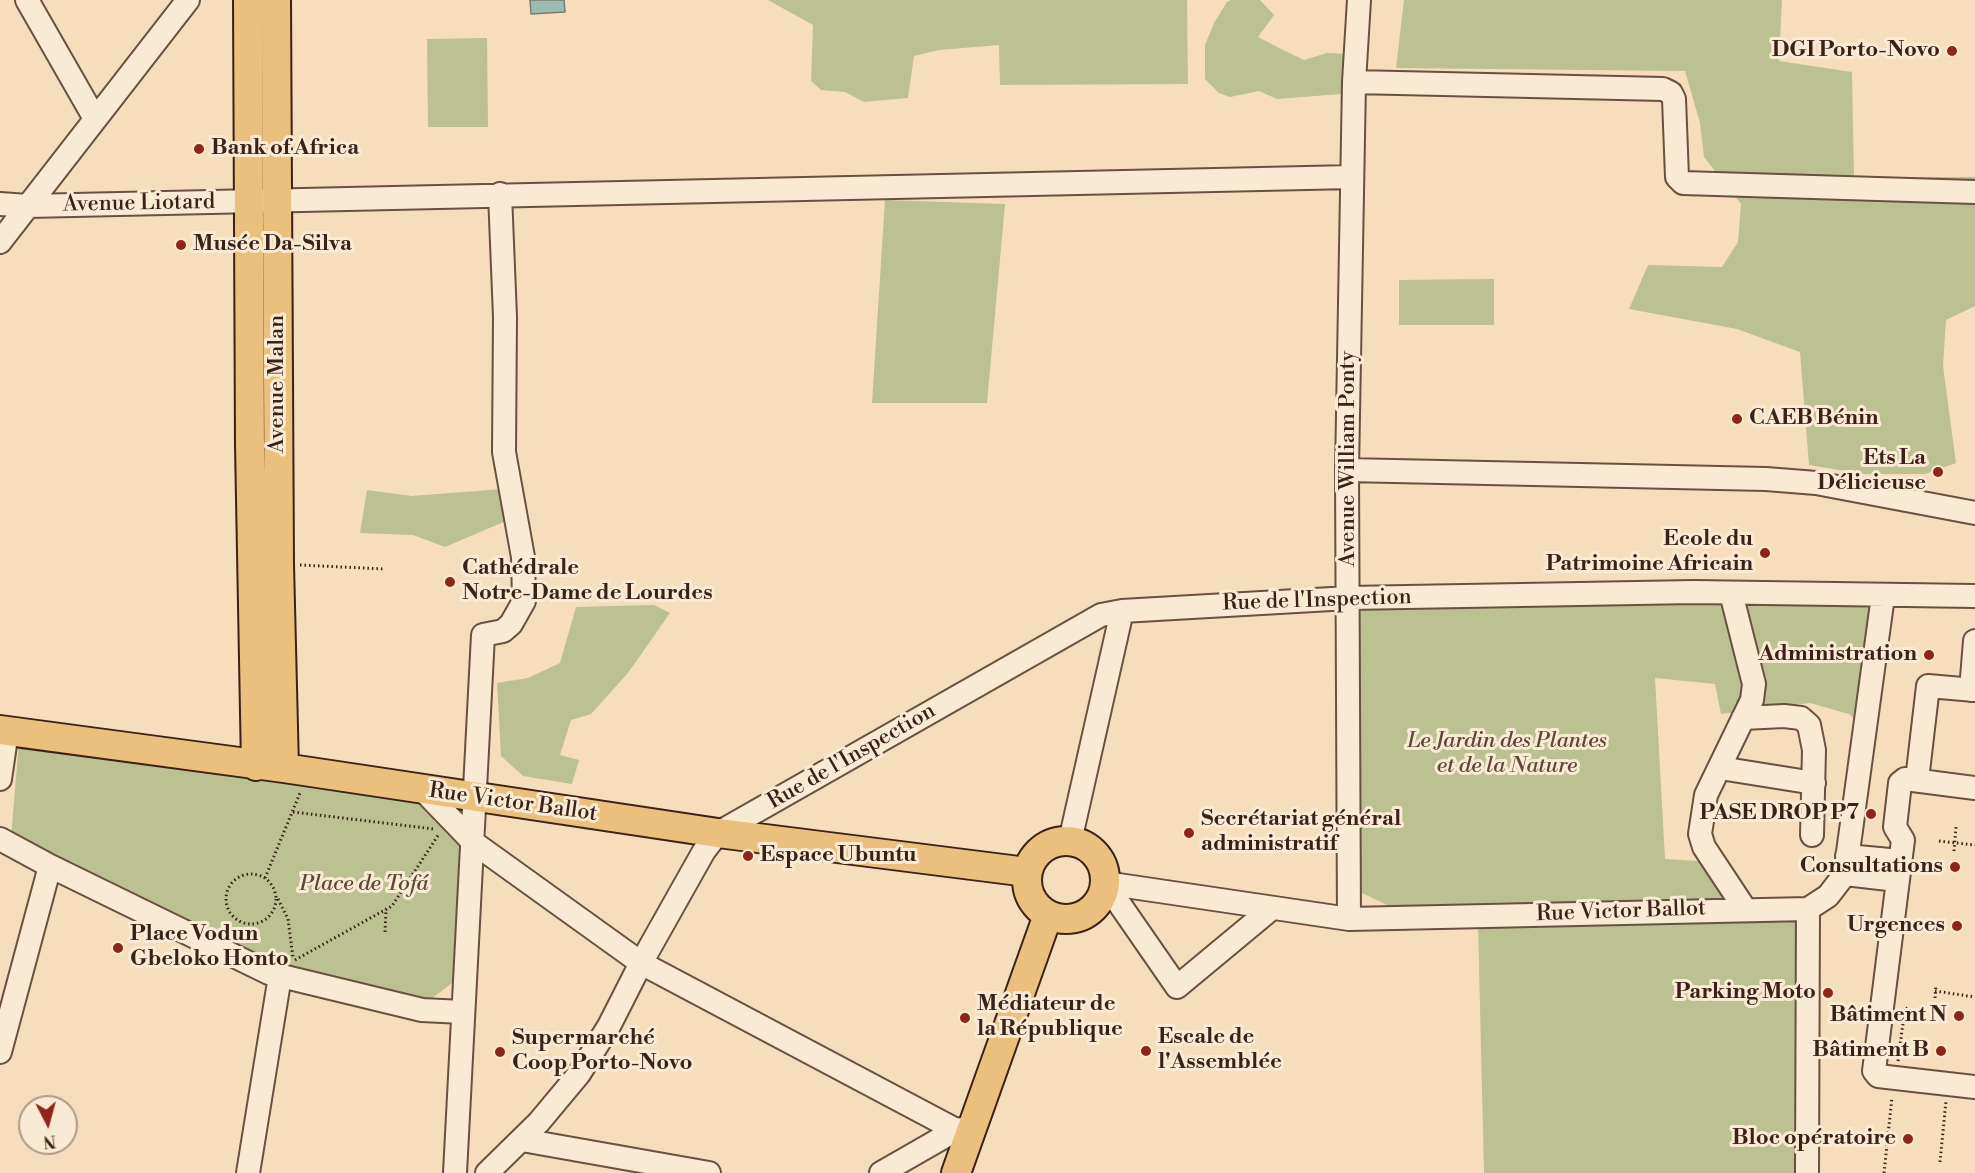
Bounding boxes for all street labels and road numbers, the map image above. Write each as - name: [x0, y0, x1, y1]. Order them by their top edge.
- street label: Avenue Liotard: [63, 189, 215, 219]
- street label: Avenue Malan: [265, 315, 291, 453]
- street label: Avenue William Ponty: [1336, 351, 1362, 567]
- street label: Rue de l'Inspection: [1222, 585, 1412, 617]
- street label: Rue de l'Inspection: [763, 698, 941, 816]
- street label: Rue Victor Ballot: [427, 778, 599, 828]
- street label: Rue Victor Ballot: [1536, 896, 1706, 928]

